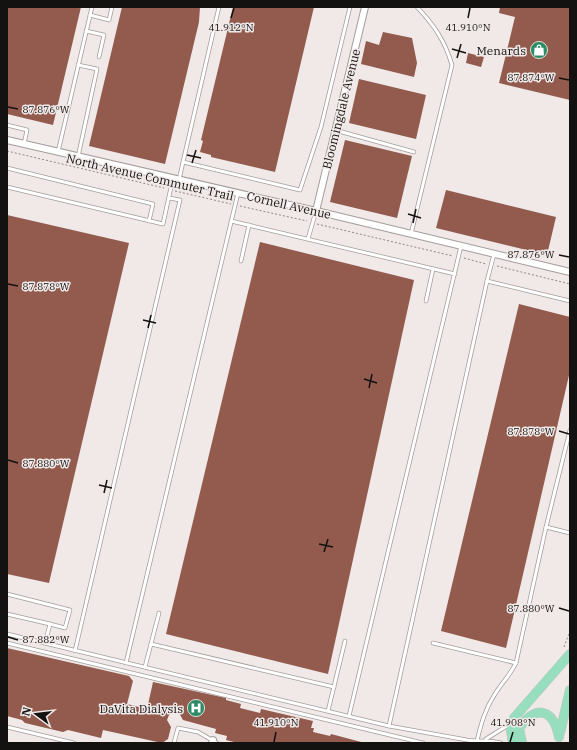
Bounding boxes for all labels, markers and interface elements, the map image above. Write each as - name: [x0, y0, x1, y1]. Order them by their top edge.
- text: 41.912°N: [208, 21, 254, 34]
- text: 41.910°N: [445, 21, 491, 34]
- shop icon: Menards: [529, 40, 549, 60]
- place label: Menards: [476, 43, 526, 58]
- street label: Bloomingdale Avenue: [319, 47, 363, 171]
- text: 87.874°W: [507, 71, 555, 84]
- text: 87.876°W: [22, 103, 70, 116]
- street label: North Avenue Commuter Trail: [65, 150, 236, 204]
- street label: Cornell Avenue: [245, 188, 333, 222]
- text: 87.876°W: [507, 248, 555, 261]
- text: 87.878°W: [22, 280, 70, 293]
- text: 87.878°W: [507, 425, 555, 438]
- text: 87.880°W: [22, 457, 70, 470]
- text: 87.880°W: [507, 602, 555, 615]
- text: 87.882°W: [22, 633, 70, 646]
- north arrow: [16, 694, 56, 734]
- hospital icon: DaVita Dialysis: [186, 698, 206, 718]
- place label: DaVita Dialysis: [99, 701, 183, 716]
- text: N: [18, 705, 34, 717]
- text: 41.910°N: [253, 716, 299, 729]
- text: 41.908°N: [490, 716, 536, 729]

